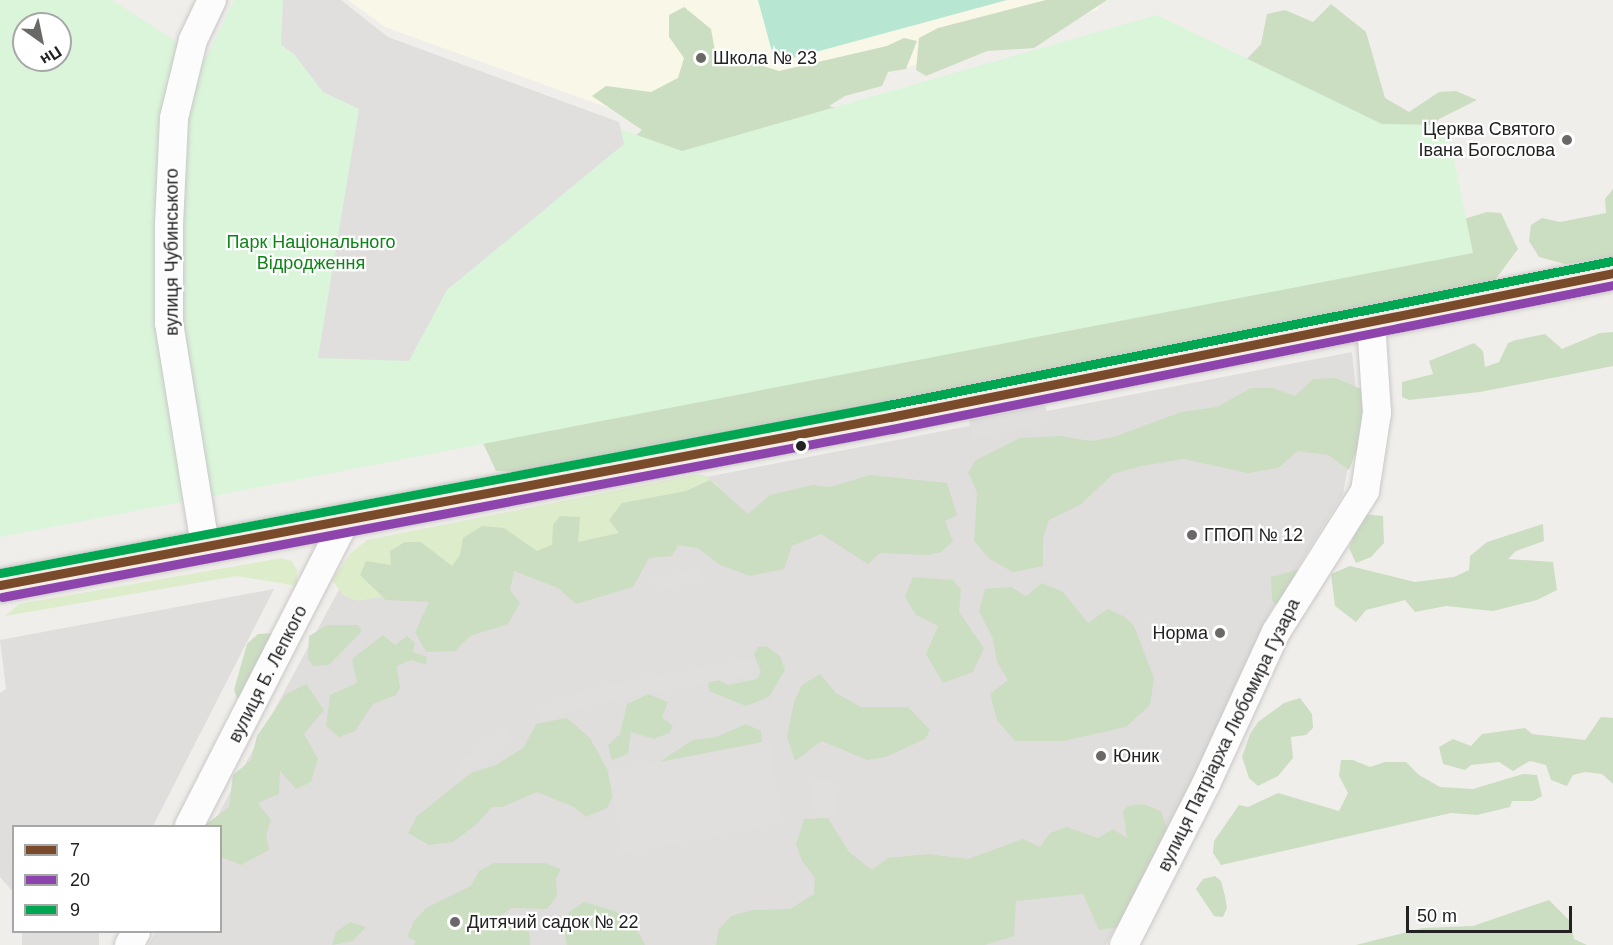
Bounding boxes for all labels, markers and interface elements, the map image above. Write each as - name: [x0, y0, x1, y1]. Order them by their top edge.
- north arrow: [12, 12, 72, 72]
- text: Пн: [37, 43, 65, 69]
- place label: Школа № 23: [713, 47, 817, 69]
- marker: Школа № 23: [694, 51, 708, 65]
- place label: Церква Святого Івана Богослова: [1419, 119, 1555, 162]
- marker: Церква Святого Івана Богослова: [1560, 133, 1574, 147]
- street label: вулиця Чубинського: [161, 168, 183, 336]
- park label: Парк Національного Відродження: [226, 232, 396, 274]
- unlabelled marker: [795, 440, 807, 452]
- place label: ГПОП № 12: [1204, 524, 1303, 546]
- marker: ГПОП № 12: [1185, 528, 1199, 542]
- street label: вулиця Патріарха Любомира Гузара: [1153, 595, 1305, 875]
- street label: вулиця Б. Лепкого: [224, 602, 312, 746]
- place label: Норма: [1153, 622, 1208, 644]
- marker: Норма: [1213, 626, 1227, 640]
- place label: Юник: [1113, 745, 1159, 767]
- marker: Юник: [1094, 749, 1108, 763]
- legend: [12, 825, 222, 933]
- text: 7: [70, 840, 80, 860]
- text: 20: [70, 870, 90, 890]
- scale bar: [1409, 894, 1576, 932]
- text: 9: [70, 900, 80, 920]
- text: 50 m: [1417, 906, 1457, 926]
- place label: Дитячий садок № 22: [467, 911, 638, 933]
- marker: Дитячий садок № 22: [448, 915, 462, 929]

